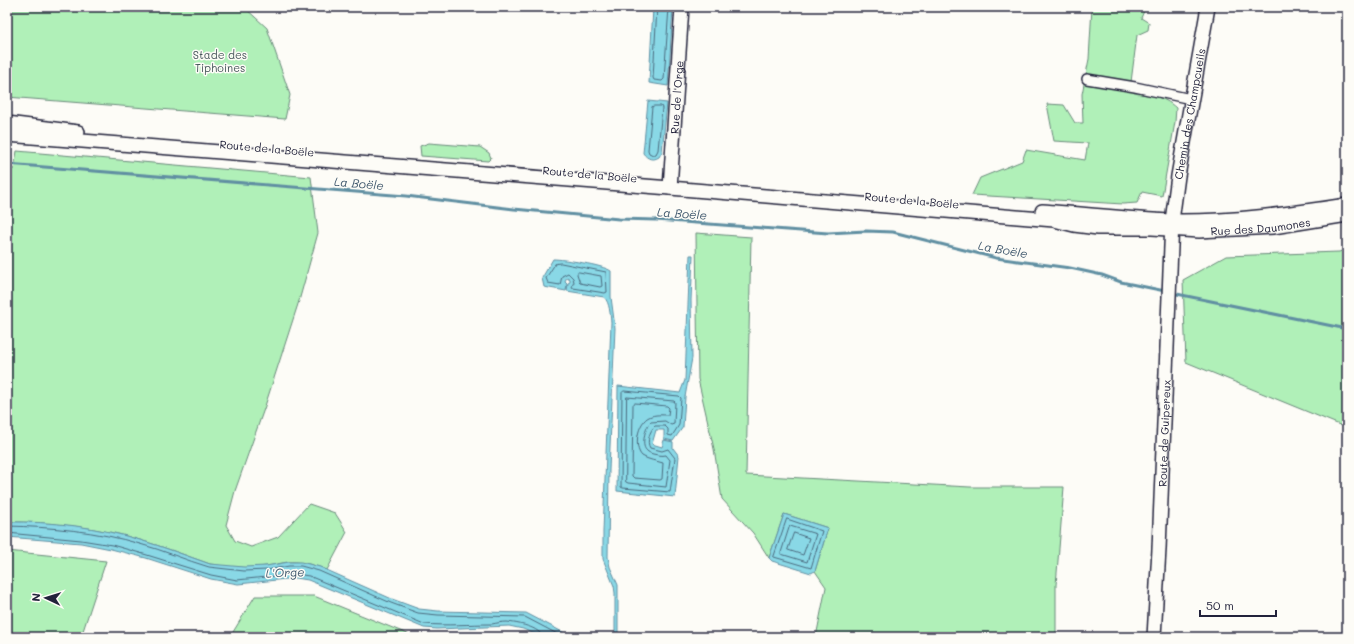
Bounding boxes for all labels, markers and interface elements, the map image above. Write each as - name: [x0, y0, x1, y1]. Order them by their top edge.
- park label: Stade des Tiphoines: [193, 47, 247, 75]
- street label: Chemin des Champcueils: [1170, 47, 1208, 180]
- street label: Rue de l'Orge: [666, 60, 686, 134]
- street label: Route de la Boële: [219, 136, 315, 160]
- street label: Route de la Boële: [542, 162, 638, 186]
- water label: La Boële: [333, 173, 385, 193]
- street label: Route de la Boële: [864, 188, 960, 212]
- water label: La Boële: [656, 203, 708, 223]
- street label: Rue des Daumones: [1210, 214, 1311, 238]
- water label: La Boële: [977, 237, 1029, 261]
- street label: Route de Guipereux: [1154, 379, 1173, 487]
- water label: L'Orge: [265, 563, 305, 581]
- north arrow: [26, 578, 66, 618]
- scale bar: [1200, 592, 1276, 618]
- text: N: [28, 593, 43, 602]
- text: 50 m: [1206, 597, 1234, 613]

